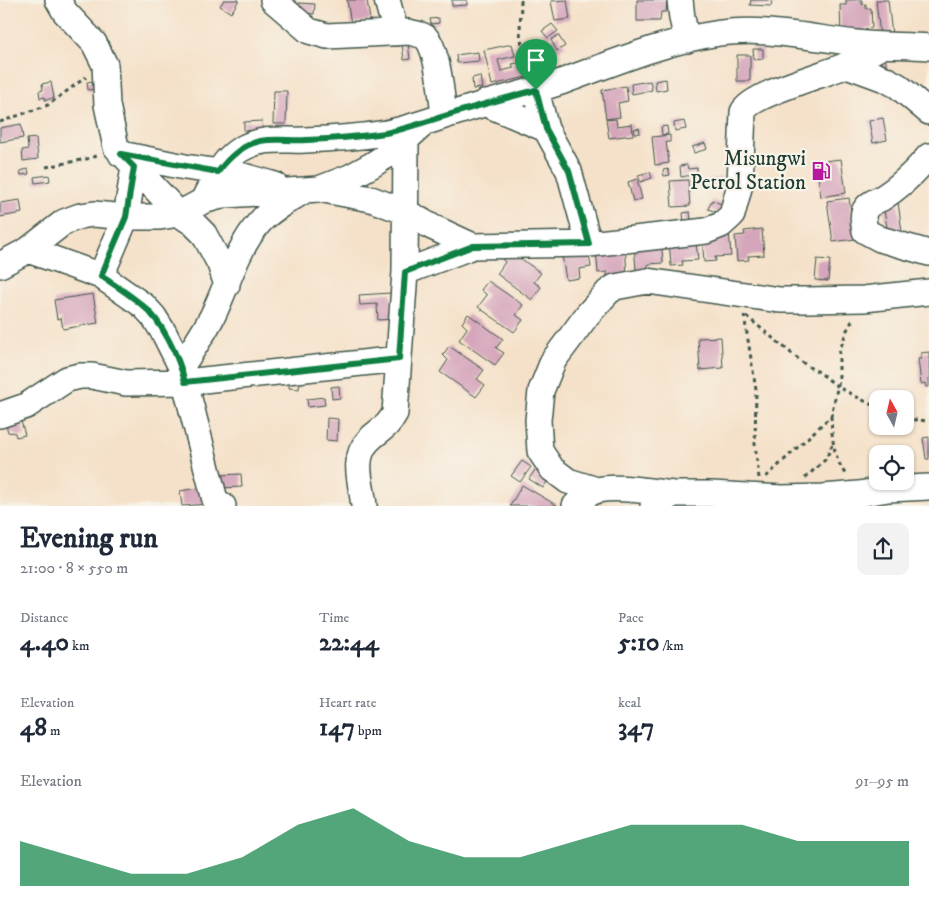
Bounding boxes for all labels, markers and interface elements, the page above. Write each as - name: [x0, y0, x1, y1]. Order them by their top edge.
- pin: [515, 39, 557, 90]
- icon: arrive: [522, 46, 550, 74]
- place label: Misungwi Petrol Station: [690, 146, 806, 196]
- fuel station icon: Misungwi Petrol Station: [810, 160, 832, 182]
- north arrow: [869, 390, 914, 435]
- map controls: [869, 390, 914, 490]
- button: locate: [869, 445, 914, 490]
- text: Evening run: [20, 521, 158, 556]
- button: share: [857, 523, 909, 575]
- text: 21:00 · 8 × 550 m: [20, 558, 128, 578]
- text: Distance: [20, 609, 68, 627]
- text: Time: [319, 609, 349, 627]
- text: Pace: [618, 609, 644, 627]
- text: 4.40: [20, 627, 69, 658]
- text: 22:44: [319, 627, 379, 658]
- text: 5:10: [618, 627, 660, 658]
- text: km: [69, 637, 89, 655]
- text: /km: [660, 637, 684, 655]
- text: Elevation: [20, 694, 74, 712]
- text: Heart rate: [319, 694, 376, 712]
- text: kcal: [618, 694, 641, 712]
- text: 48: [20, 712, 47, 743]
- text: 147: [319, 712, 355, 743]
- text: 347: [618, 712, 654, 743]
- text: m: [47, 722, 60, 740]
- text: bpm: [355, 722, 382, 740]
- text: Elevation: [20, 771, 82, 791]
- text: 91–95 m: [855, 771, 909, 791]

